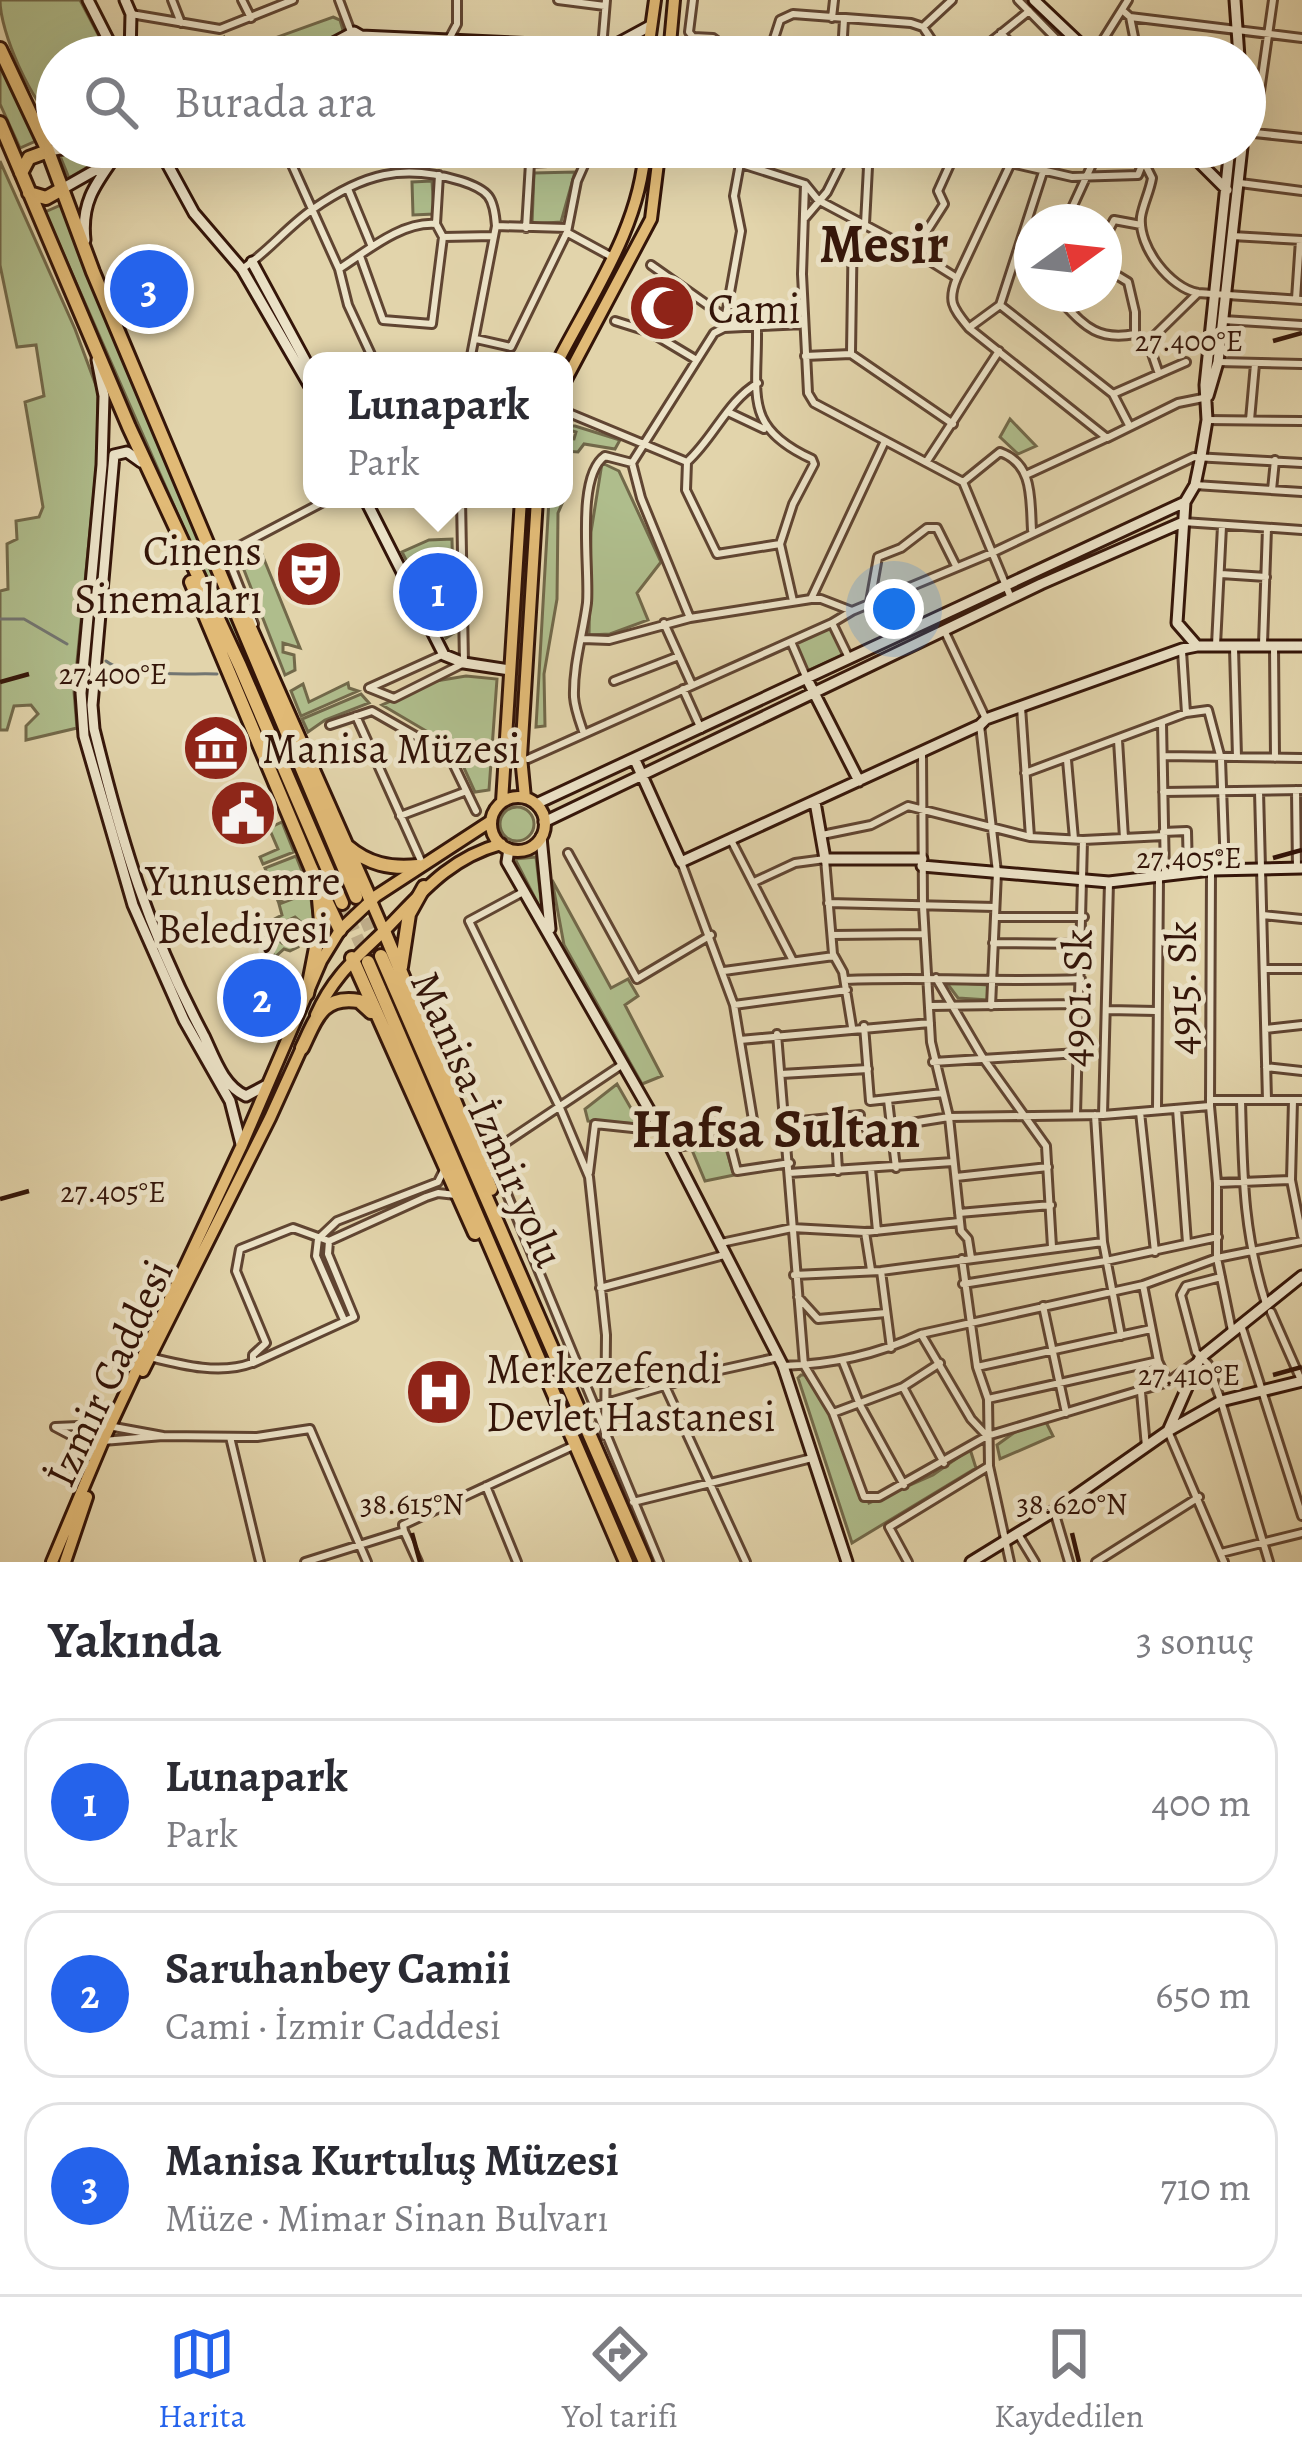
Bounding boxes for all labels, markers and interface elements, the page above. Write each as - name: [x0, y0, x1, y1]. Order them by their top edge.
- search box: [36, 36, 1266, 168]
- icon: search: [78, 69, 144, 135]
- text: Burada ara: [174, 71, 376, 133]
- north arrow: [1014, 204, 1122, 312]
- district label: Mesir: [819, 207, 949, 281]
- pin: 3: [110, 244, 188, 334]
- mosque icon: Cami: [627, 273, 697, 343]
- place label: Cami: [708, 280, 801, 337]
- text: 27.400°E: [1135, 321, 1243, 361]
- popup: [303, 352, 573, 508]
- text: Lunapark: [347, 373, 529, 435]
- text: Park: [347, 435, 420, 488]
- place label: Cinens Sinemaları: [74, 522, 262, 627]
- theatre icon: Cinens Sinemaları: [274, 539, 344, 609]
- pin: 1: [399, 547, 477, 637]
- your location: [864, 579, 924, 639]
- text: 27.400°E: [59, 654, 167, 694]
- museum icon: Manisa Müzesi: [181, 713, 251, 783]
- place label: Manisa Müzesi: [262, 720, 521, 777]
- public building icon: Yunusemre Belediyesi: [208, 778, 278, 848]
- text: 27.405°E: [1136, 838, 1242, 878]
- place label: Yunusemre Belediyesi: [145, 852, 340, 957]
- street label: 4915. Sk: [1153, 921, 1210, 1055]
- street label: 4901. Sk: [1046, 928, 1106, 1067]
- pin: 2: [223, 953, 301, 1043]
- street label: Manisa-İzmir yolu: [397, 962, 579, 1276]
- district label: Hafsa Sultan: [632, 1092, 920, 1166]
- text: 27.405°E: [60, 1172, 166, 1212]
- street label: İzmir Caddesi: [32, 1250, 186, 1496]
- place label: Merkezefendi Devlet Hastanesi: [486, 1340, 776, 1445]
- text: 27.410°E: [1138, 1355, 1240, 1395]
- hospital icon: Merkezefendi Devlet Hastanesi: [404, 1357, 474, 1427]
- text: 38.615°N: [360, 1484, 464, 1524]
- text: 38.620°N: [1017, 1484, 1127, 1524]
- text: Yakında: [48, 1605, 222, 1675]
- text: 3 sonuç: [1136, 1614, 1254, 1667]
- text: Lunapark: [165, 1745, 348, 1807]
- text: 1: [83, 1776, 97, 1829]
- text: 400 m: [1152, 1776, 1251, 1829]
- text: Park: [165, 1807, 238, 1860]
- text: Saruhanbey Camii: [165, 1937, 511, 1999]
- text: 2: [81, 1968, 99, 2021]
- text: 650 m: [1155, 1968, 1251, 2021]
- text: Cami · İzmir Caddesi: [165, 1999, 501, 2052]
- text: Manisa Kurtuluş Müzesi: [165, 2129, 619, 2191]
- text: 3: [82, 2160, 98, 2213]
- text: 710 m: [1160, 2160, 1251, 2213]
- text: Müze · Mimar Sinan Bulvarı: [165, 2191, 609, 2244]
- tab: Harita: [158, 2321, 246, 2438]
- tab: Yol tarifi: [562, 2321, 678, 2438]
- tab: Kaydedilen: [994, 2321, 1144, 2438]

